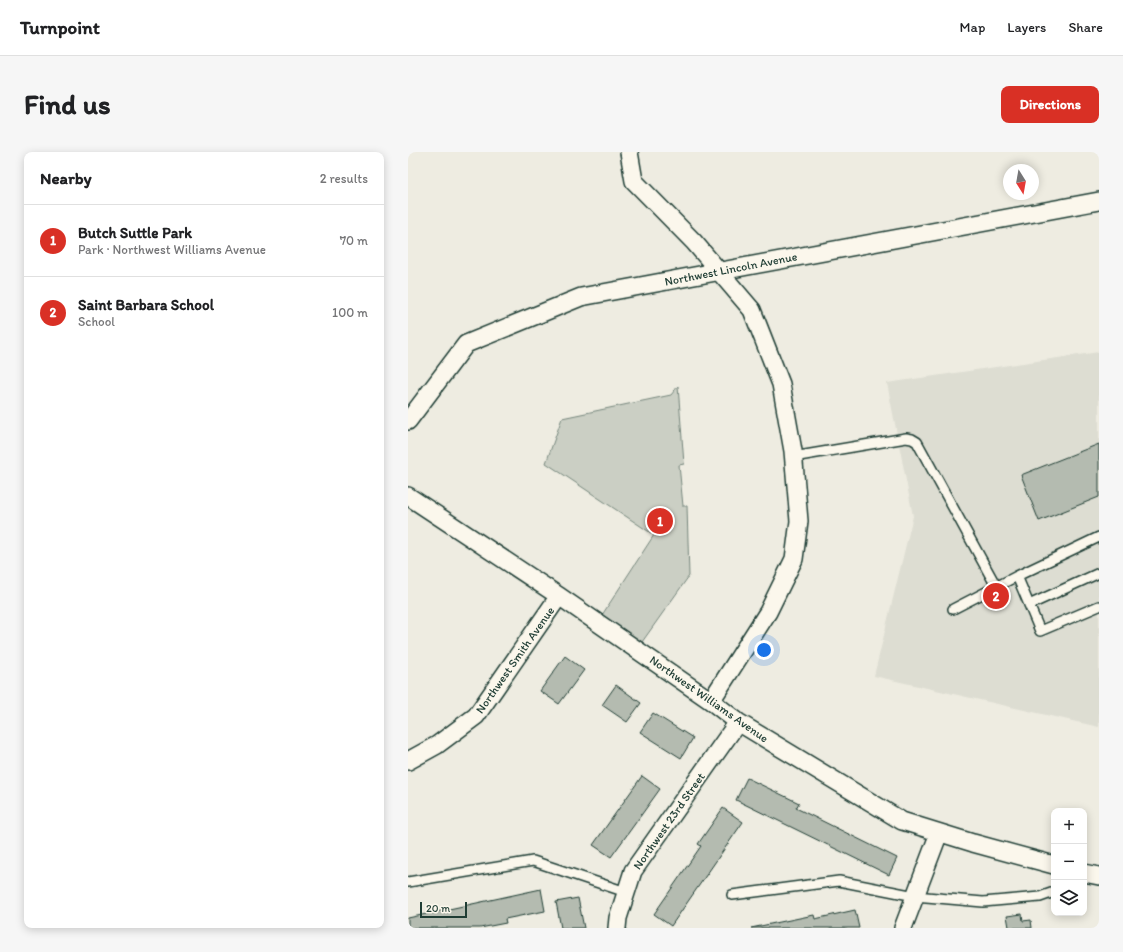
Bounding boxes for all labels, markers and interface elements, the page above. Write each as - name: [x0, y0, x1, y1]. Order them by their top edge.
- text: Turnpoint: [20, 16, 100, 39]
- text: Map: [960, 19, 985, 36]
- text: Layers: [1007, 19, 1046, 36]
- text: Share: [1068, 19, 1103, 36]
- button: Directions: [1001, 86, 1099, 123]
- text: Find us: [24, 87, 111, 121]
- north arrow: [1003, 164, 1039, 200]
- text: Nearby: [40, 168, 92, 188]
- text: 2 results: [320, 171, 368, 186]
- text: Butch Suttle Park: [78, 224, 192, 242]
- text: 1: [50, 233, 56, 248]
- text: 70 m: [340, 233, 368, 248]
- text: Park · Northwest Williams Avenue: [78, 242, 266, 257]
- street label: Northwest Lincoln Avenue: [663, 249, 799, 289]
- text: Saint Barbara School: [78, 296, 214, 314]
- text: 2: [50, 305, 56, 320]
- text: 100 m: [332, 305, 368, 320]
- text: School: [78, 314, 115, 329]
- pin: 1: [647, 506, 673, 536]
- pin: 2: [983, 581, 1009, 611]
- street label: Northwest Smith Avenue: [473, 604, 557, 716]
- your location: [754, 640, 774, 660]
- street label: Northwest Williams Avenue: [647, 653, 771, 746]
- street label: Northwest 23rd Street: [630, 769, 708, 872]
- map controls: [1051, 808, 1087, 916]
- button: +: [1051, 808, 1087, 844]
- button: −: [1051, 844, 1087, 880]
- button: layers: [1051, 880, 1087, 916]
- scale bar: [420, 900, 467, 919]
- text: 20 m: [426, 902, 450, 915]

